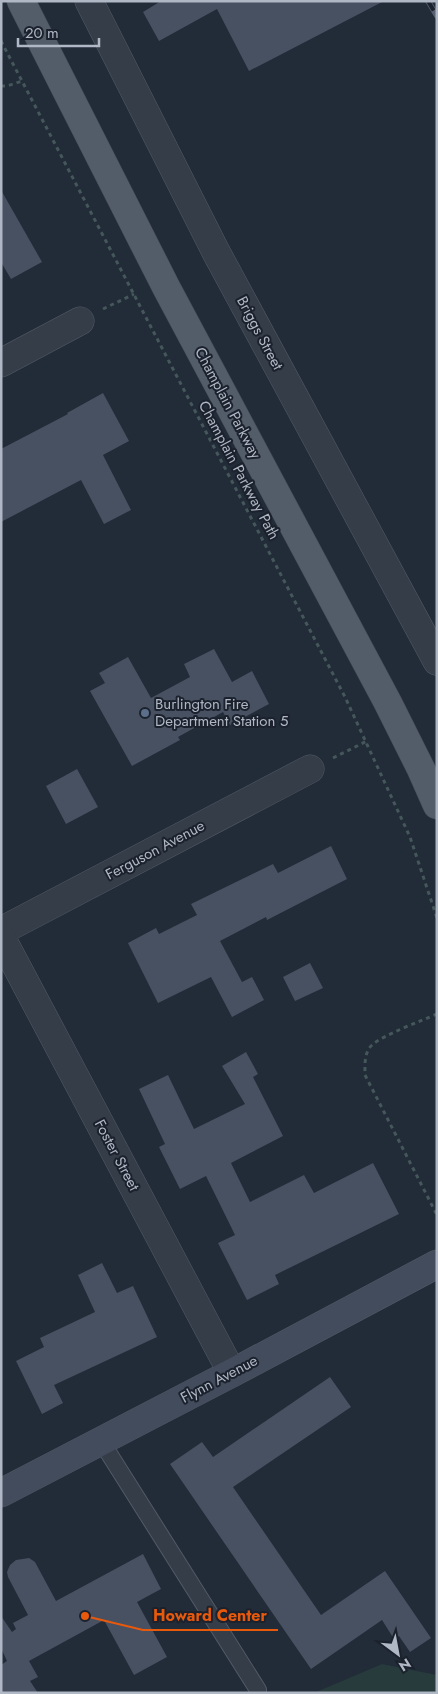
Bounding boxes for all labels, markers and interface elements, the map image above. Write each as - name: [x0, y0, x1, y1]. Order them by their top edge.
- scale bar: [18, 15, 99, 47]
- text: 20 m: [25, 22, 59, 44]
- street label: Briggs Street: [231, 292, 289, 374]
- street label: Champlain Parkway: [189, 343, 267, 463]
- street label: Champlain Parkway Path: [193, 397, 285, 543]
- place label: Burlington Fire Department Station 5: [155, 693, 288, 732]
- marker: Burlington Fire Department Station 5: [139, 707, 151, 719]
- street label: Ferguson Avenue: [102, 814, 209, 885]
- street label: Foster Street: [89, 1115, 145, 1195]
- street label: Flynn Avenue: [177, 1349, 262, 1409]
- callout: Howard Center: [143, 1599, 278, 1630]
- text: Howard Center: [153, 1604, 268, 1627]
- north arrow: [373, 1629, 423, 1679]
- text: N: [395, 1654, 415, 1676]

